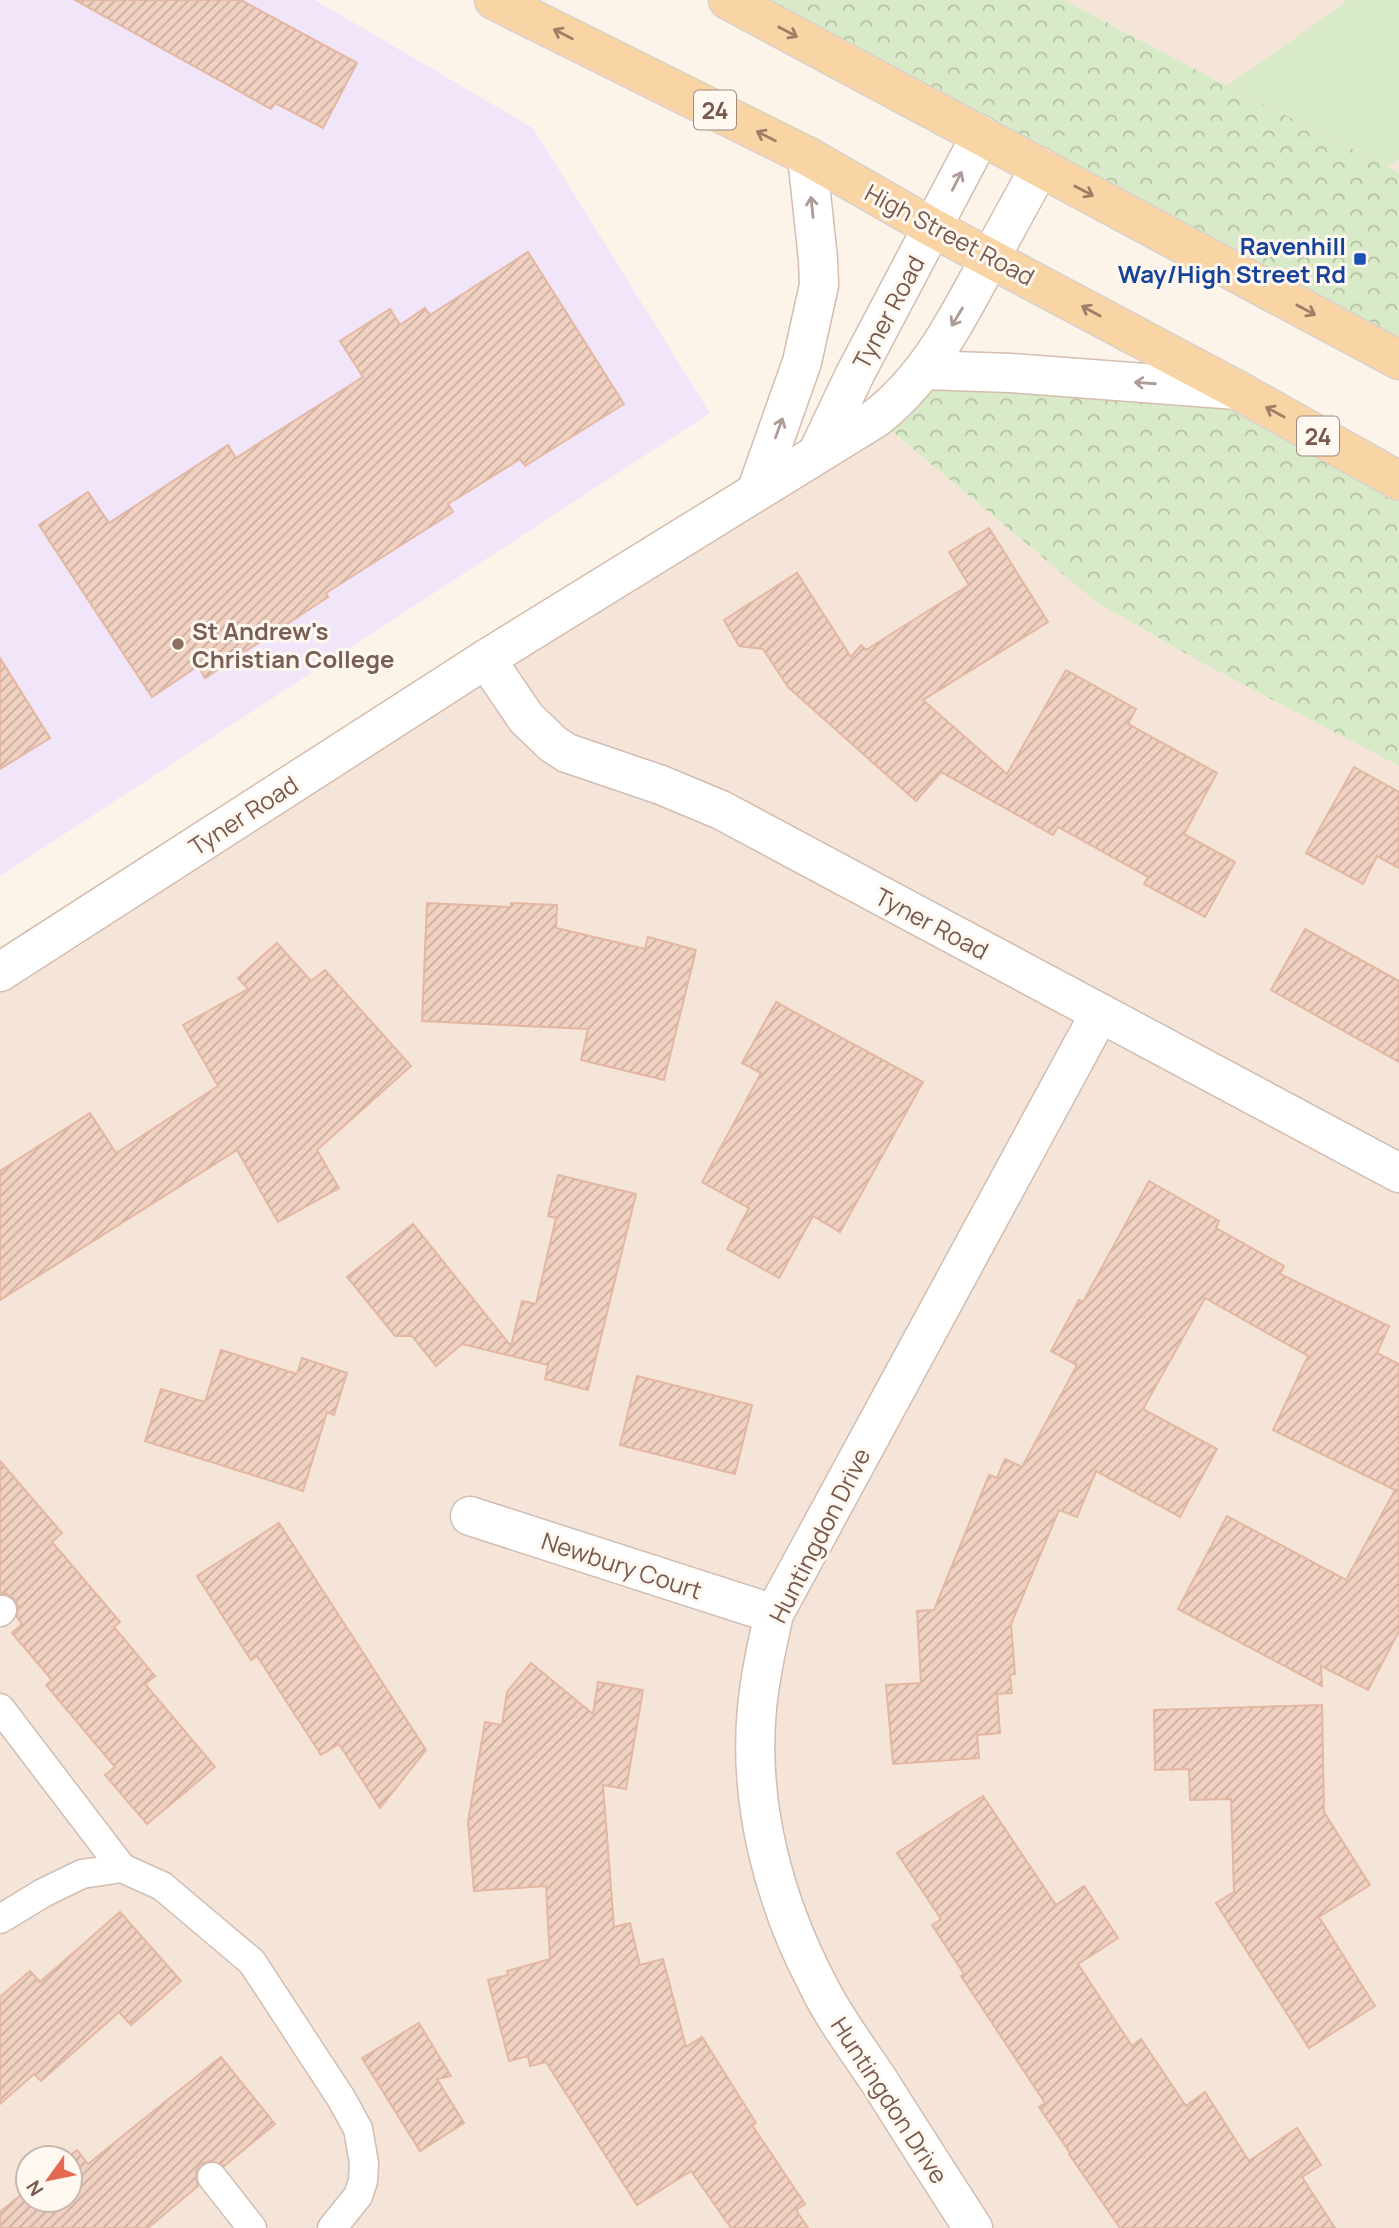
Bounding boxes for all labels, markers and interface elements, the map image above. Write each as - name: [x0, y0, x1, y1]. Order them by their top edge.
- one-way arrow: [777, 26, 798, 39]
- one-way arrow: [553, 27, 574, 41]
- road number: 24: [694, 90, 736, 130]
- one-way arrow: [756, 128, 777, 142]
- one-way arrow: [951, 172, 965, 192]
- street label: High Street Road: [859, 175, 1041, 293]
- one-way arrow: [1074, 184, 1094, 198]
- one-way arrow: [805, 196, 818, 218]
- place label: Ravenhill Way/High Street Rd: [1118, 229, 1346, 290]
- street label: Tyner Road: [844, 250, 932, 374]
- marker: Ravenhill Way/High Street Rd: [1352, 251, 1368, 267]
- one-way arrow: [1296, 303, 1316, 317]
- one-way arrow: [1082, 304, 1102, 318]
- one-way arrow: [950, 307, 964, 327]
- one-way arrow: [1134, 376, 1157, 389]
- one-way arrow: [1266, 405, 1286, 419]
- road number: 24: [1297, 416, 1339, 456]
- one-way arrow: [773, 417, 786, 439]
- place label: St Andrew's Christian College: [192, 614, 395, 675]
- marker: St Andrew's Christian College: [170, 636, 186, 652]
- street label: Tyner Road: [182, 767, 304, 863]
- street label: Tyner Road: [870, 879, 994, 967]
- street label: Huntingdon Drive: [761, 1442, 877, 1628]
- street label: Newbury Court: [538, 1524, 706, 1606]
- street label: Huntingdon Drive: [824, 2010, 956, 2190]
- north arrow: [14, 2144, 84, 2214]
- text: N: [20, 2175, 49, 2201]

